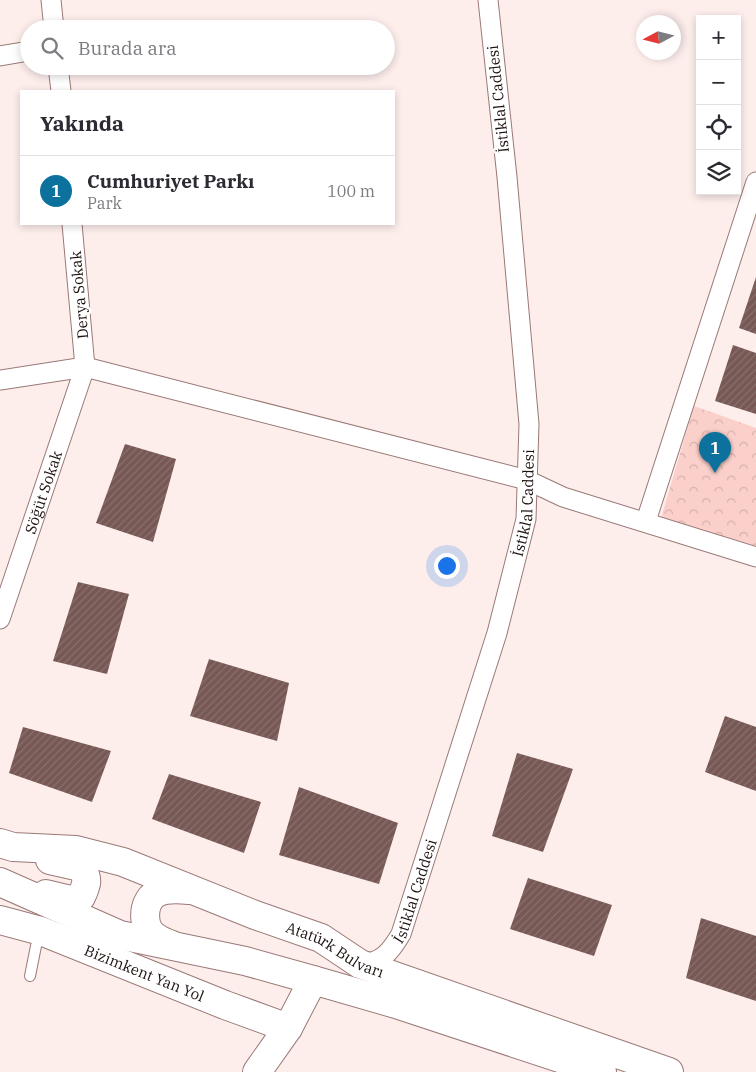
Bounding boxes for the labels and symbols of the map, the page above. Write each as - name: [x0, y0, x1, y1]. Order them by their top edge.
- north arrow: [636, 15, 681, 60]
- street label: İstiklal Caddesi: [483, 44, 513, 154]
- street label: Derya Sokak: [66, 250, 92, 340]
- pin: 1: [699, 432, 731, 473]
- street label: Söğüt Sokak: [20, 448, 66, 536]
- street label: İstiklal Caddesi: [507, 449, 538, 558]
- your location: [434, 553, 460, 579]
- street label: İstiklal Caddesi: [388, 836, 440, 947]
- street label: Atatürk Bulvarı: [284, 917, 387, 981]
- street label: Bizimkent Yan Yol: [82, 940, 207, 1005]

